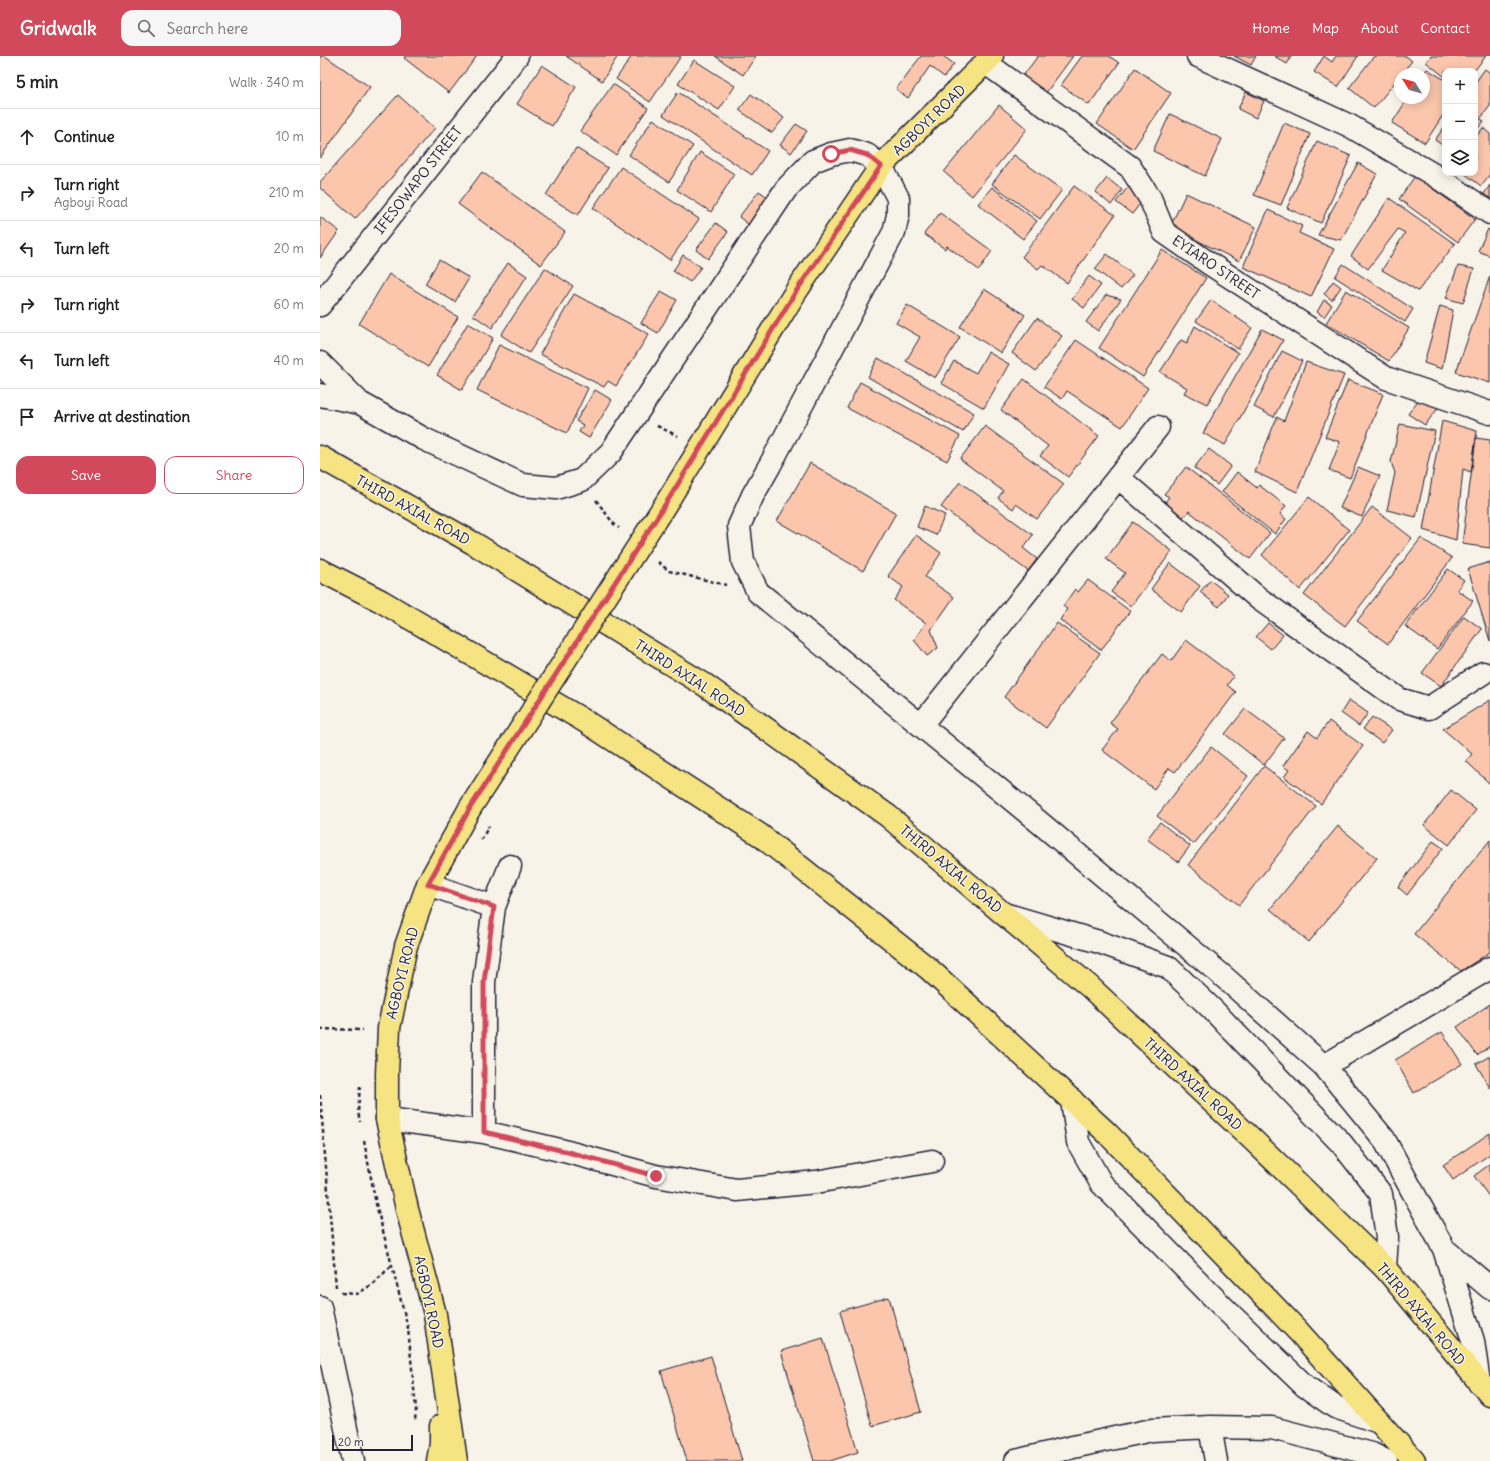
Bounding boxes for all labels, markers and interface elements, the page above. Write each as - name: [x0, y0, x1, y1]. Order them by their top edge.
- search box: [121, 10, 401, 46]
- text: Gridwalk: [20, 16, 97, 40]
- icon: search: [135, 17, 157, 39]
- text: Search here: [167, 19, 248, 38]
- text: Home: [1252, 19, 1290, 37]
- text: Map: [1312, 19, 1339, 37]
- text: About: [1361, 19, 1399, 37]
- text: Contact: [1421, 19, 1470, 37]
- north arrow: [1394, 68, 1430, 104]
- map controls: [1442, 68, 1478, 176]
- button: +: [1442, 68, 1478, 104]
- text: 5 min: [16, 71, 58, 93]
- text: Walk · 340 m: [229, 74, 304, 91]
- street label: AGBOYI ROAD: [889, 81, 969, 159]
- button: −: [1442, 104, 1478, 140]
- street label: IFESOWAPO STREET: [370, 122, 466, 238]
- icon: ahead: [16, 126, 38, 148]
- text: Continue: [54, 127, 115, 146]
- text: 10 m: [276, 128, 304, 145]
- button: layers: [1442, 140, 1478, 176]
- route start: [822, 145, 840, 163]
- text: Turn right: [54, 175, 119, 194]
- icon: right: [16, 182, 38, 204]
- text: 210 m: [269, 184, 304, 201]
- text: Agboyi Road: [54, 194, 128, 211]
- street label: EYIARO STREET: [1169, 231, 1263, 303]
- icon: left: [16, 238, 38, 260]
- text: Turn left: [54, 239, 109, 258]
- text: 20 m: [274, 240, 304, 257]
- icon: right: [16, 294, 38, 316]
- text: Turn right: [54, 295, 119, 314]
- text: 60 m: [273, 296, 304, 313]
- icon: left: [16, 350, 38, 372]
- text: Turn left: [54, 351, 109, 370]
- text: 40 m: [273, 352, 304, 369]
- icon: arrive: [16, 406, 38, 428]
- text: Arrive at destination: [54, 407, 190, 426]
- button: Save: [16, 456, 156, 494]
- button: Share: [164, 456, 304, 494]
- street label: THIRD AXIAL ROAD: [353, 471, 473, 549]
- street label: THIRD AXIAL ROAD: [631, 636, 749, 720]
- street label: THIRD AXIAL ROAD: [896, 821, 1006, 917]
- street label: AGBOYI ROAD: [382, 925, 422, 1021]
- street label: THIRD AXIAL ROAD: [1140, 1034, 1246, 1134]
- route end: [647, 1167, 665, 1185]
- street label: AGBOYI ROAD: [410, 1254, 448, 1350]
- street label: THIRD AXIAL ROAD: [1373, 1259, 1469, 1369]
- scale bar: [332, 1433, 413, 1452]
- text: 20 m: [338, 1435, 364, 1449]

